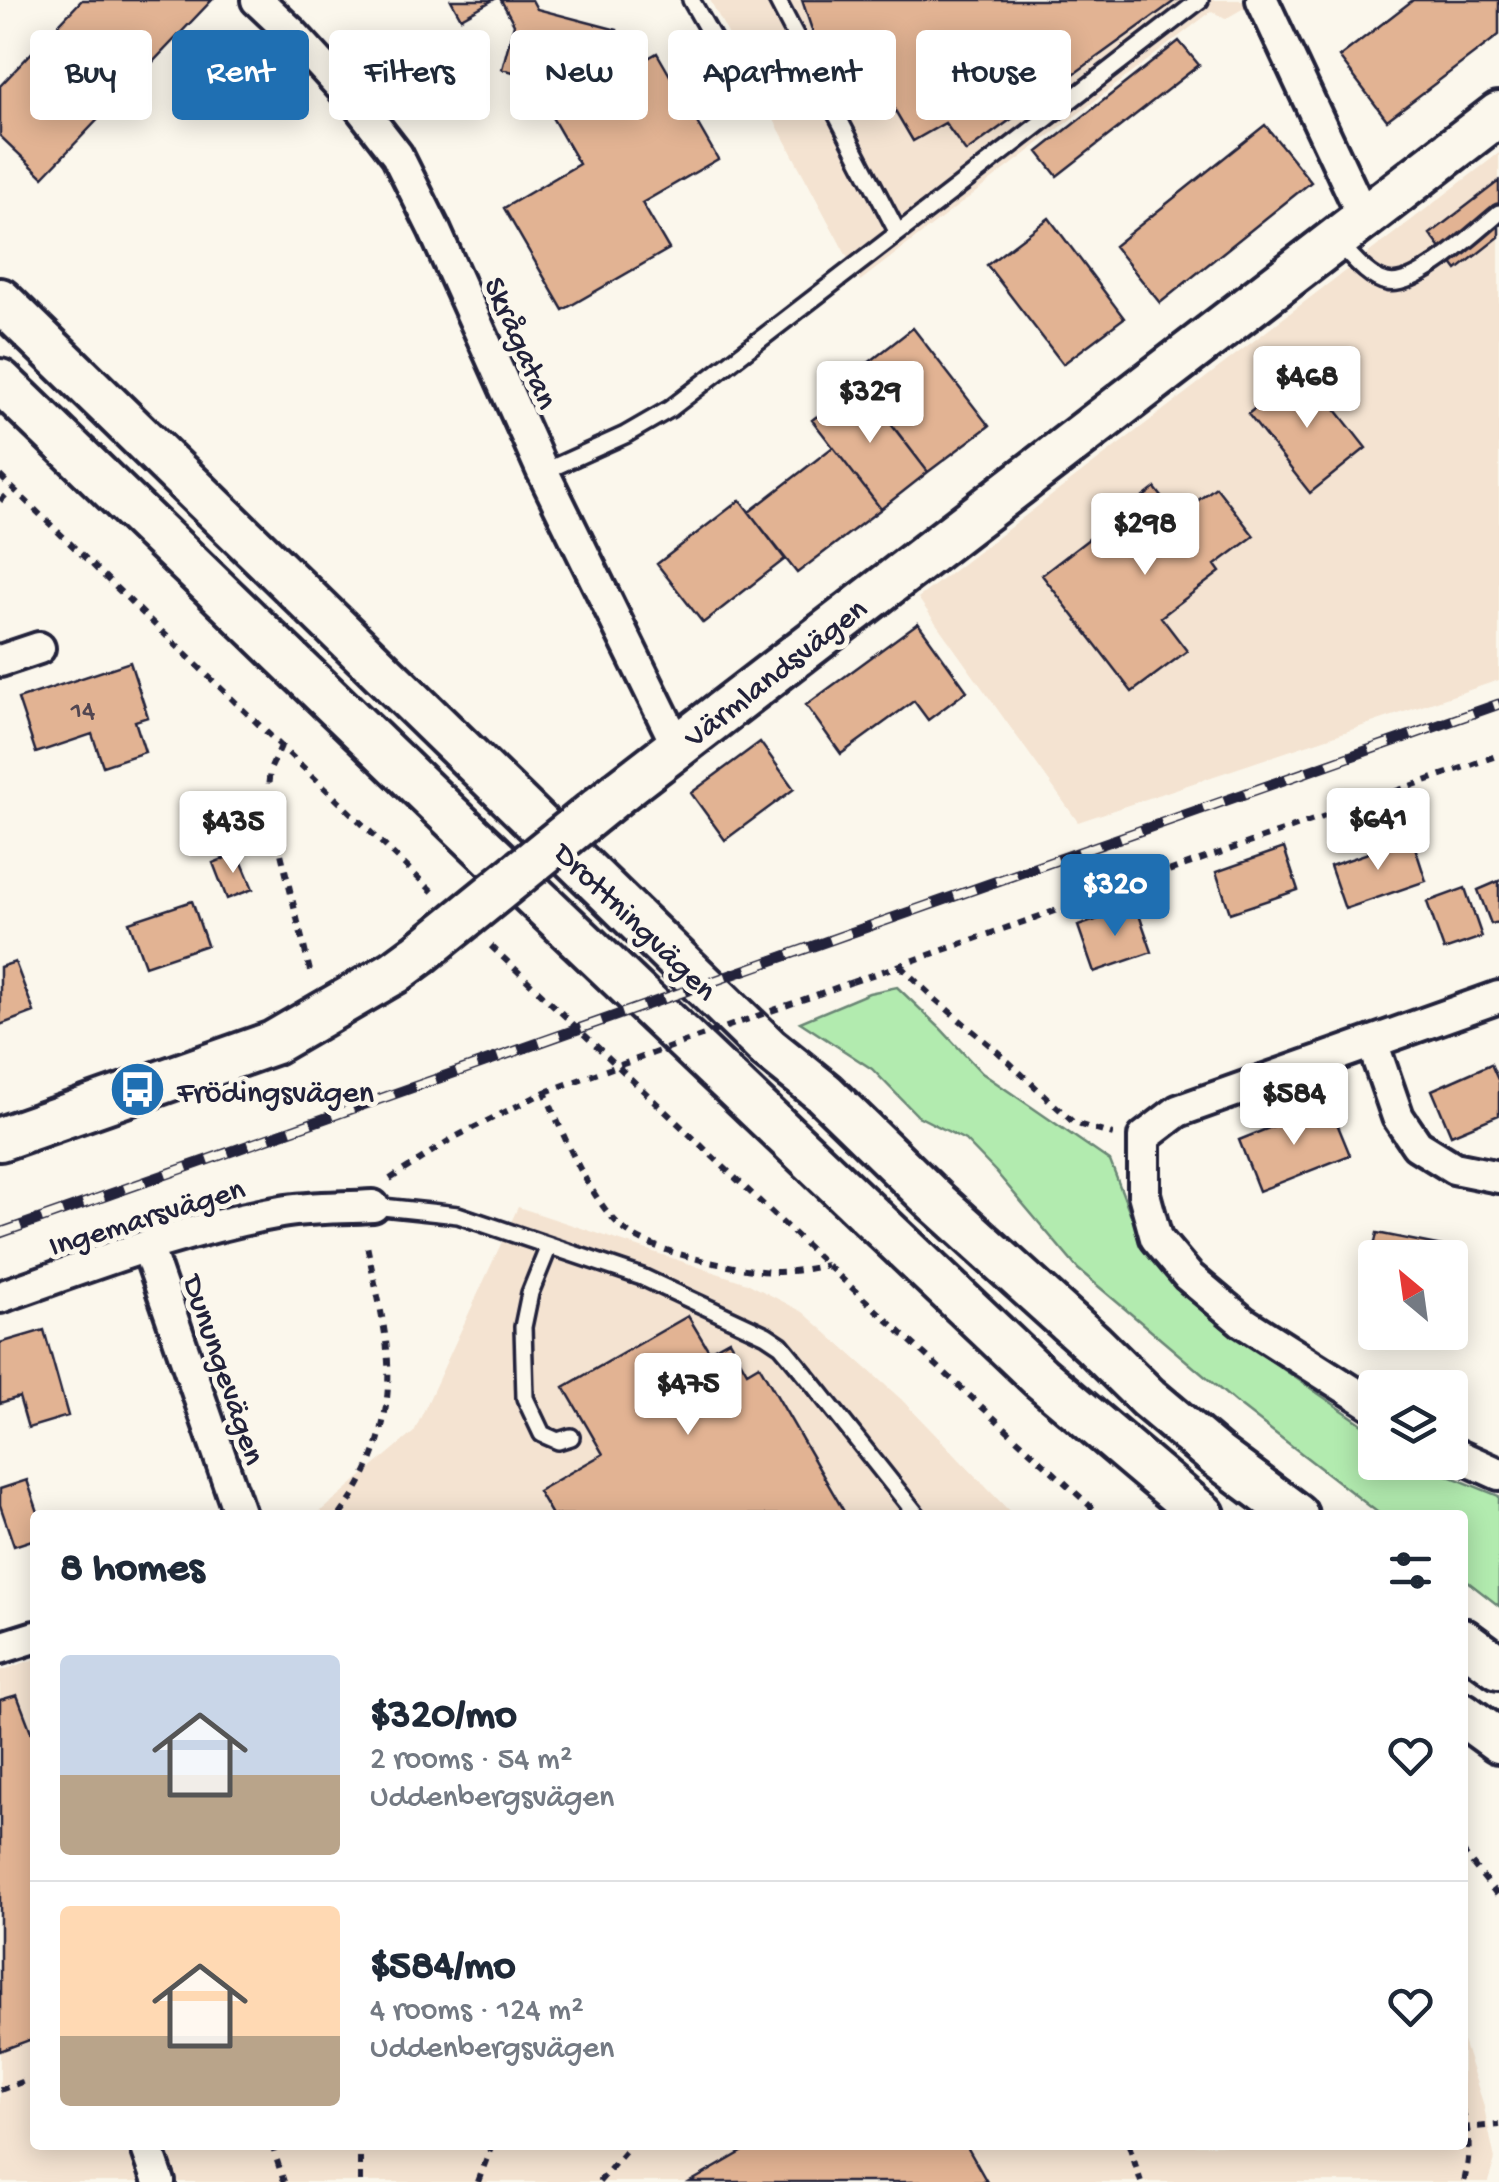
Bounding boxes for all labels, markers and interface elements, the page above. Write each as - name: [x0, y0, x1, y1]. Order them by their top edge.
- chip: Buy: [30, 30, 152, 120]
- chip: Rent: [172, 30, 309, 120]
- chip: Filters: [329, 30, 490, 120]
- chip: New: [510, 30, 648, 120]
- chip: Apartment: [668, 30, 896, 120]
- chip: House: [916, 30, 1071, 120]
- street label: Skrågatan: [473, 272, 564, 416]
- pin: $468: [1248, 346, 1366, 431]
- text: $468: [1275, 359, 1339, 397]
- pin: $329: [811, 361, 929, 446]
- text: $329: [839, 374, 901, 412]
- pin: $298: [1086, 493, 1204, 578]
- text: $298: [1113, 506, 1177, 544]
- street label: Värmlandsvägen: [677, 592, 876, 759]
- house number: 14: [70, 696, 95, 729]
- pin: $641: [1319, 788, 1437, 873]
- pin: $435: [174, 791, 292, 876]
- text: $641: [1349, 801, 1407, 839]
- text: $435: [202, 804, 264, 842]
- street label: Drottningvägen: [543, 835, 723, 1011]
- pin: $320: [1056, 854, 1174, 939]
- text: $320: [1083, 867, 1147, 905]
- bus stop icon: Frödingsvägen: [108, 1060, 168, 1120]
- pin: $584: [1235, 1063, 1353, 1148]
- place label: Frödingsvägen: [176, 1076, 374, 1114]
- text: $584: [1262, 1076, 1326, 1114]
- street label: Ingemarsvägen: [45, 1172, 250, 1268]
- north arrow: [1358, 1240, 1468, 1350]
- map controls: [1358, 1240, 1468, 1480]
- street label: Dunungevägen: [170, 1269, 271, 1470]
- pin: $475: [629, 1353, 747, 1438]
- text: $475: [657, 1366, 719, 1404]
- button: layers: [1358, 1370, 1468, 1480]
- icon: filters: [1383, 1543, 1438, 1598]
- text: 8 homes: [60, 1546, 204, 1595]
- text: $320/mo: [370, 1693, 517, 1742]
- icon: home: [140, 1695, 260, 1815]
- icon: heart: [1383, 1728, 1438, 1783]
- text: 2 rooms · 54 m²: [370, 1742, 572, 1780]
- text: Uddenbergsvägen: [370, 1780, 614, 1818]
- text: $584/mo: [370, 1944, 516, 1993]
- icon: home: [140, 1946, 260, 2066]
- icon: heart: [1383, 1979, 1438, 2034]
- text: 4 rooms · 124 m²: [370, 1993, 584, 2031]
- text: Uddenbergsvägen: [370, 2031, 614, 2069]

